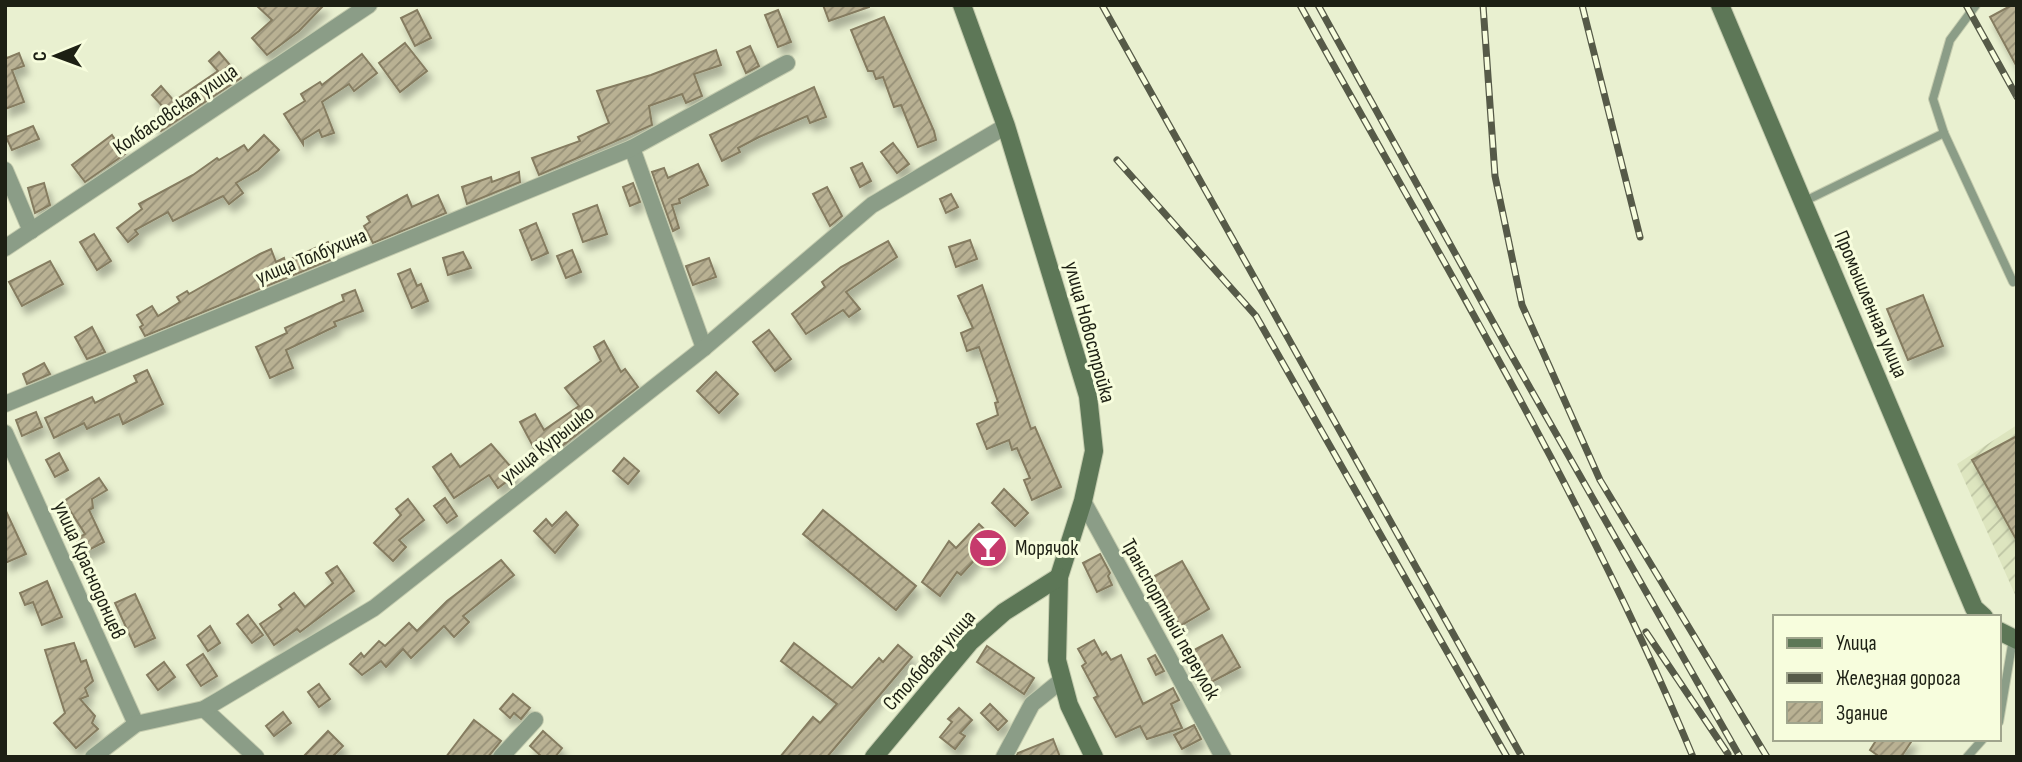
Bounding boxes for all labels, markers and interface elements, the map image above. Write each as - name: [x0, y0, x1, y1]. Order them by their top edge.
- north arrow: [21, 21, 91, 91]
- text: С: [29, 51, 52, 61]
- street label: Колбасовская улица: [108, 59, 242, 160]
- street label: улица Толбухина: [252, 223, 370, 290]
- street label: Промышленная улица: [1828, 227, 1913, 382]
- street label: улица Новостройка: [1059, 259, 1120, 405]
- street label: улица Курышко: [496, 400, 599, 489]
- street label: улица Краснодонцев: [48, 497, 131, 643]
- bar icon: Морячок: [967, 527, 1009, 569]
- street label: Транспортный переулок: [1116, 534, 1225, 704]
- place label: Морячок: [1015, 536, 1078, 561]
- street label: Столбовая улица: [878, 605, 981, 716]
- legend: [1773, 615, 2001, 741]
- text: Улица: [1836, 631, 1877, 656]
- text: Железная дорога: [1836, 666, 1961, 691]
- text: Здание: [1836, 701, 1888, 726]

